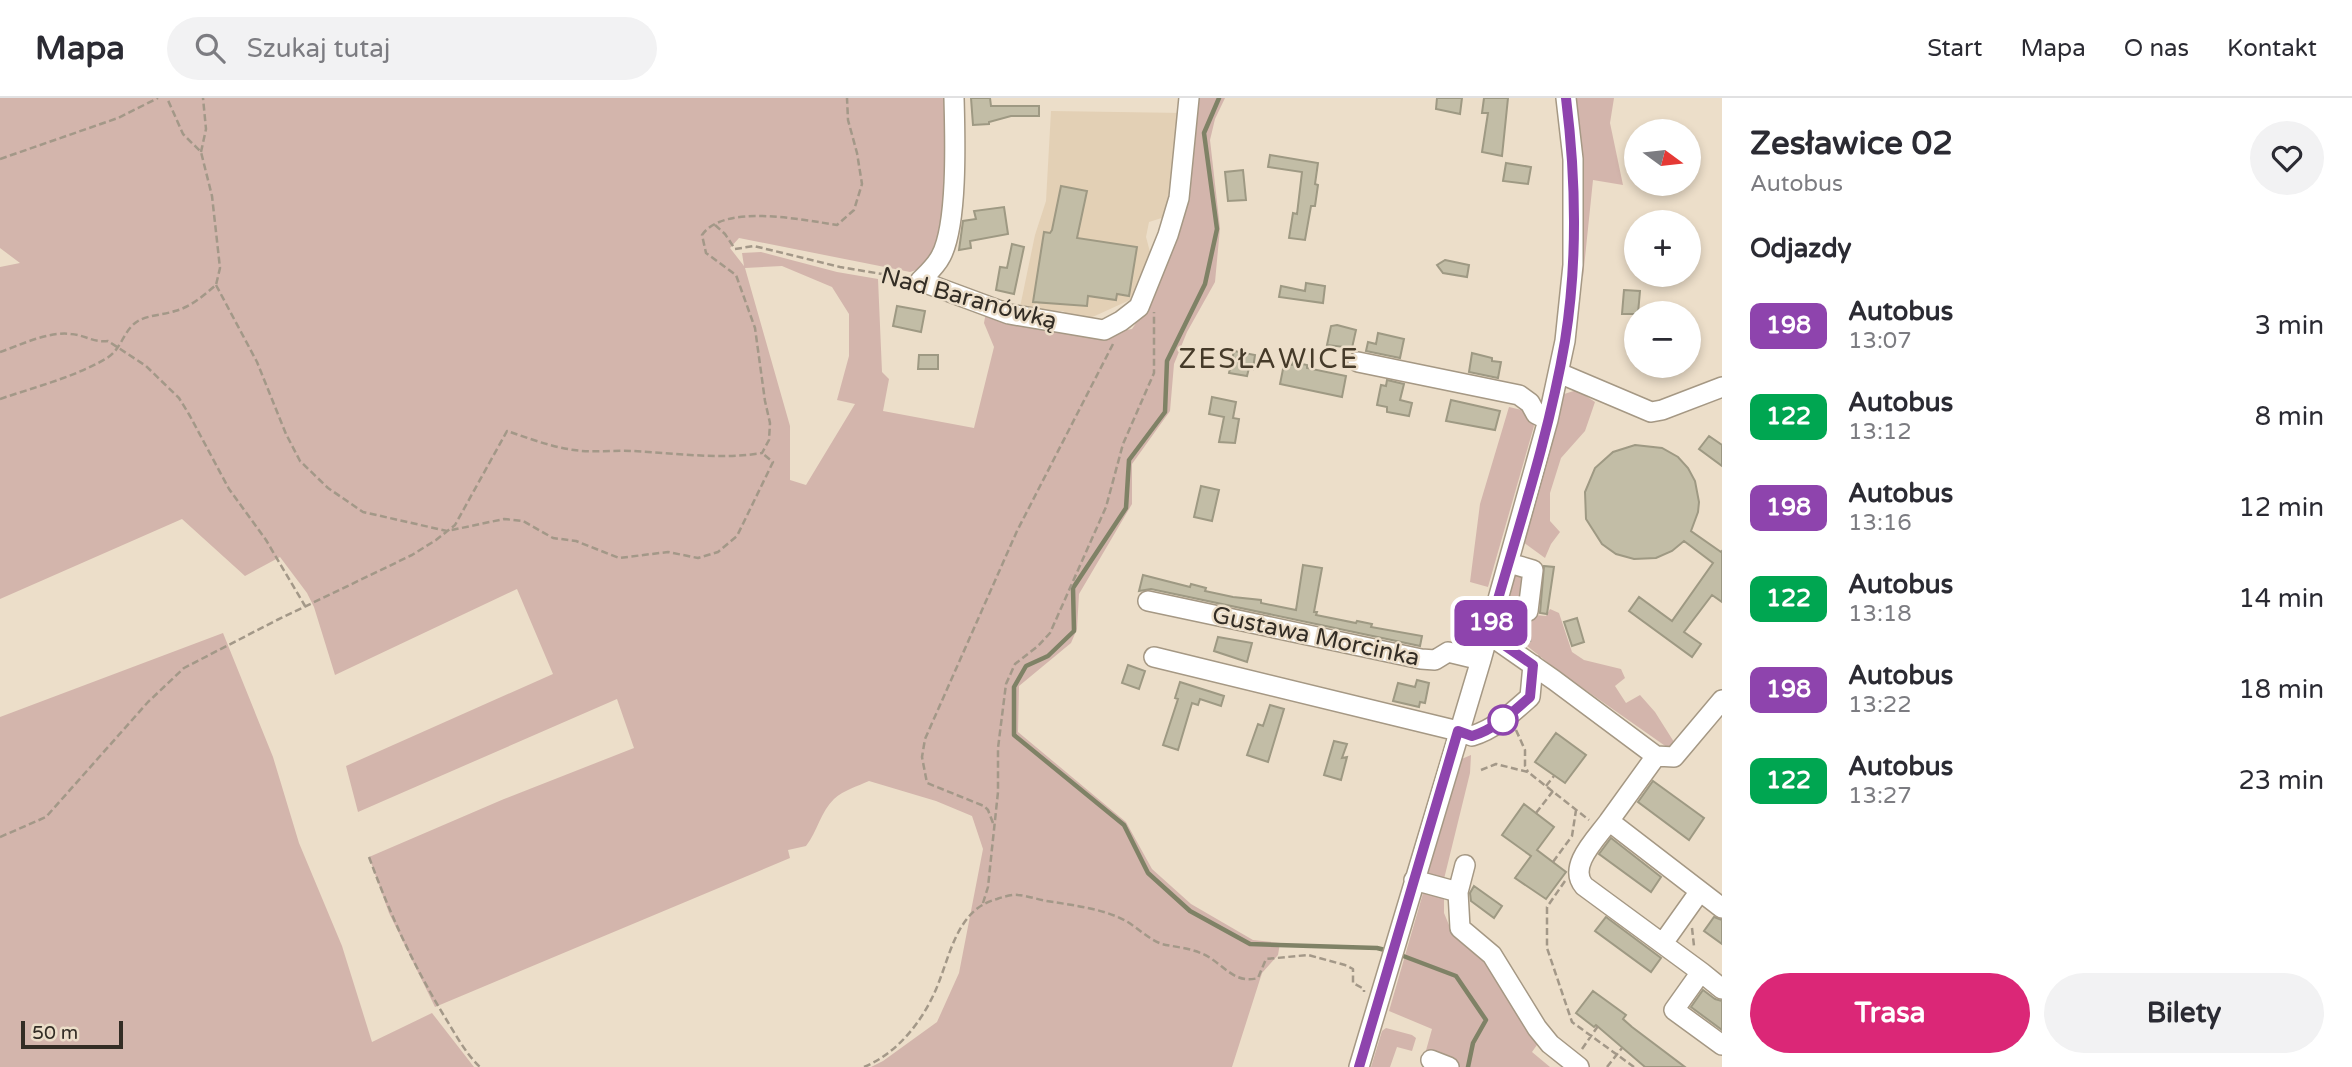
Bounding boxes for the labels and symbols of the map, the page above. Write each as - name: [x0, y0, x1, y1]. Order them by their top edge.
- north arrow: [1624, 119, 1701, 196]
- street label: Nad Baranówką: [878, 261, 1060, 336]
- district label: ZESŁAWICE: [1178, 342, 1360, 376]
- street label: Gustawa Morcinka: [1210, 600, 1422, 673]
- line badge: 198: [1451, 600, 1531, 646]
- unlabelled marker: [1488, 705, 1518, 735]
- scale bar: [21, 1018, 122, 1050]

